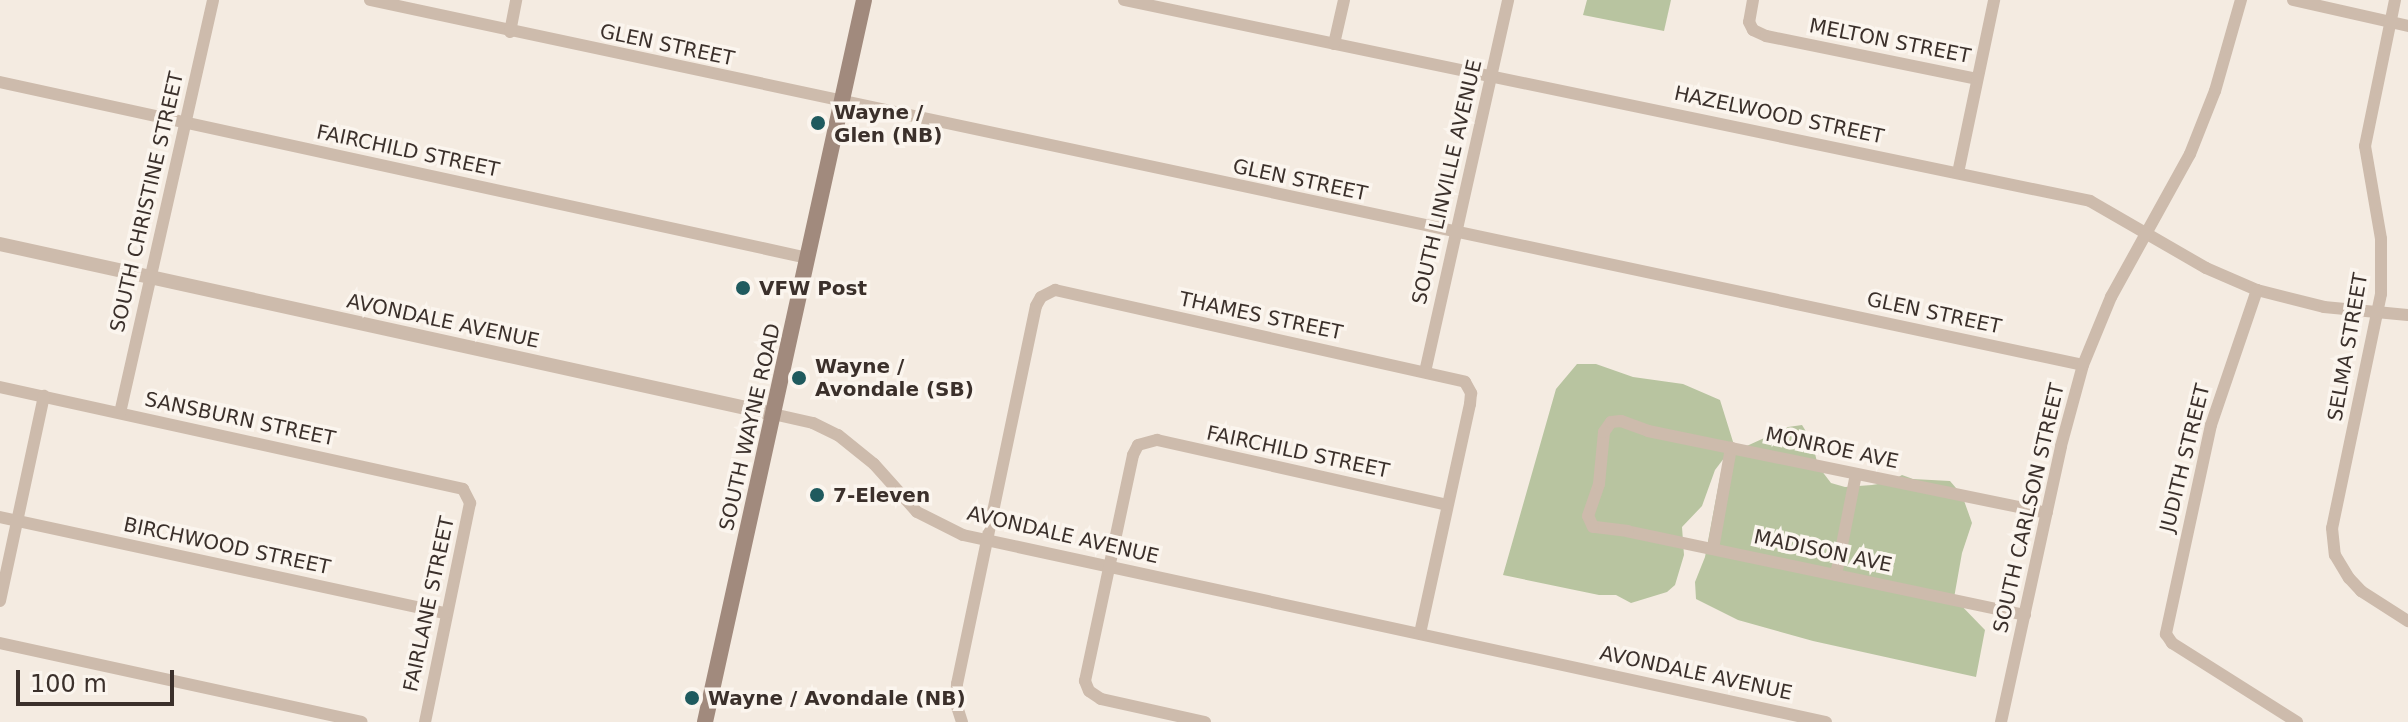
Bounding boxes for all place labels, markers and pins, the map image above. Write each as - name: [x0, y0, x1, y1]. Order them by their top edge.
- place label: Wayne / Glen (NB): [834, 100, 942, 147]
- marker: Wayne / Glen (NB): [809, 114, 827, 132]
- place label: VFW Post: [759, 276, 867, 300]
- marker: VFW Post: [734, 279, 752, 297]
- place label: Wayne / Avondale (SB): [815, 354, 974, 401]
- marker: Wayne / Avondale (SB): [790, 369, 808, 387]
- place label: 7-Eleven: [833, 483, 930, 507]
- marker: 7-Eleven: [808, 486, 826, 504]
- place label: Wayne / Avondale (NB): [708, 686, 966, 710]
- marker: Wayne / Avondale (NB): [683, 689, 701, 707]

